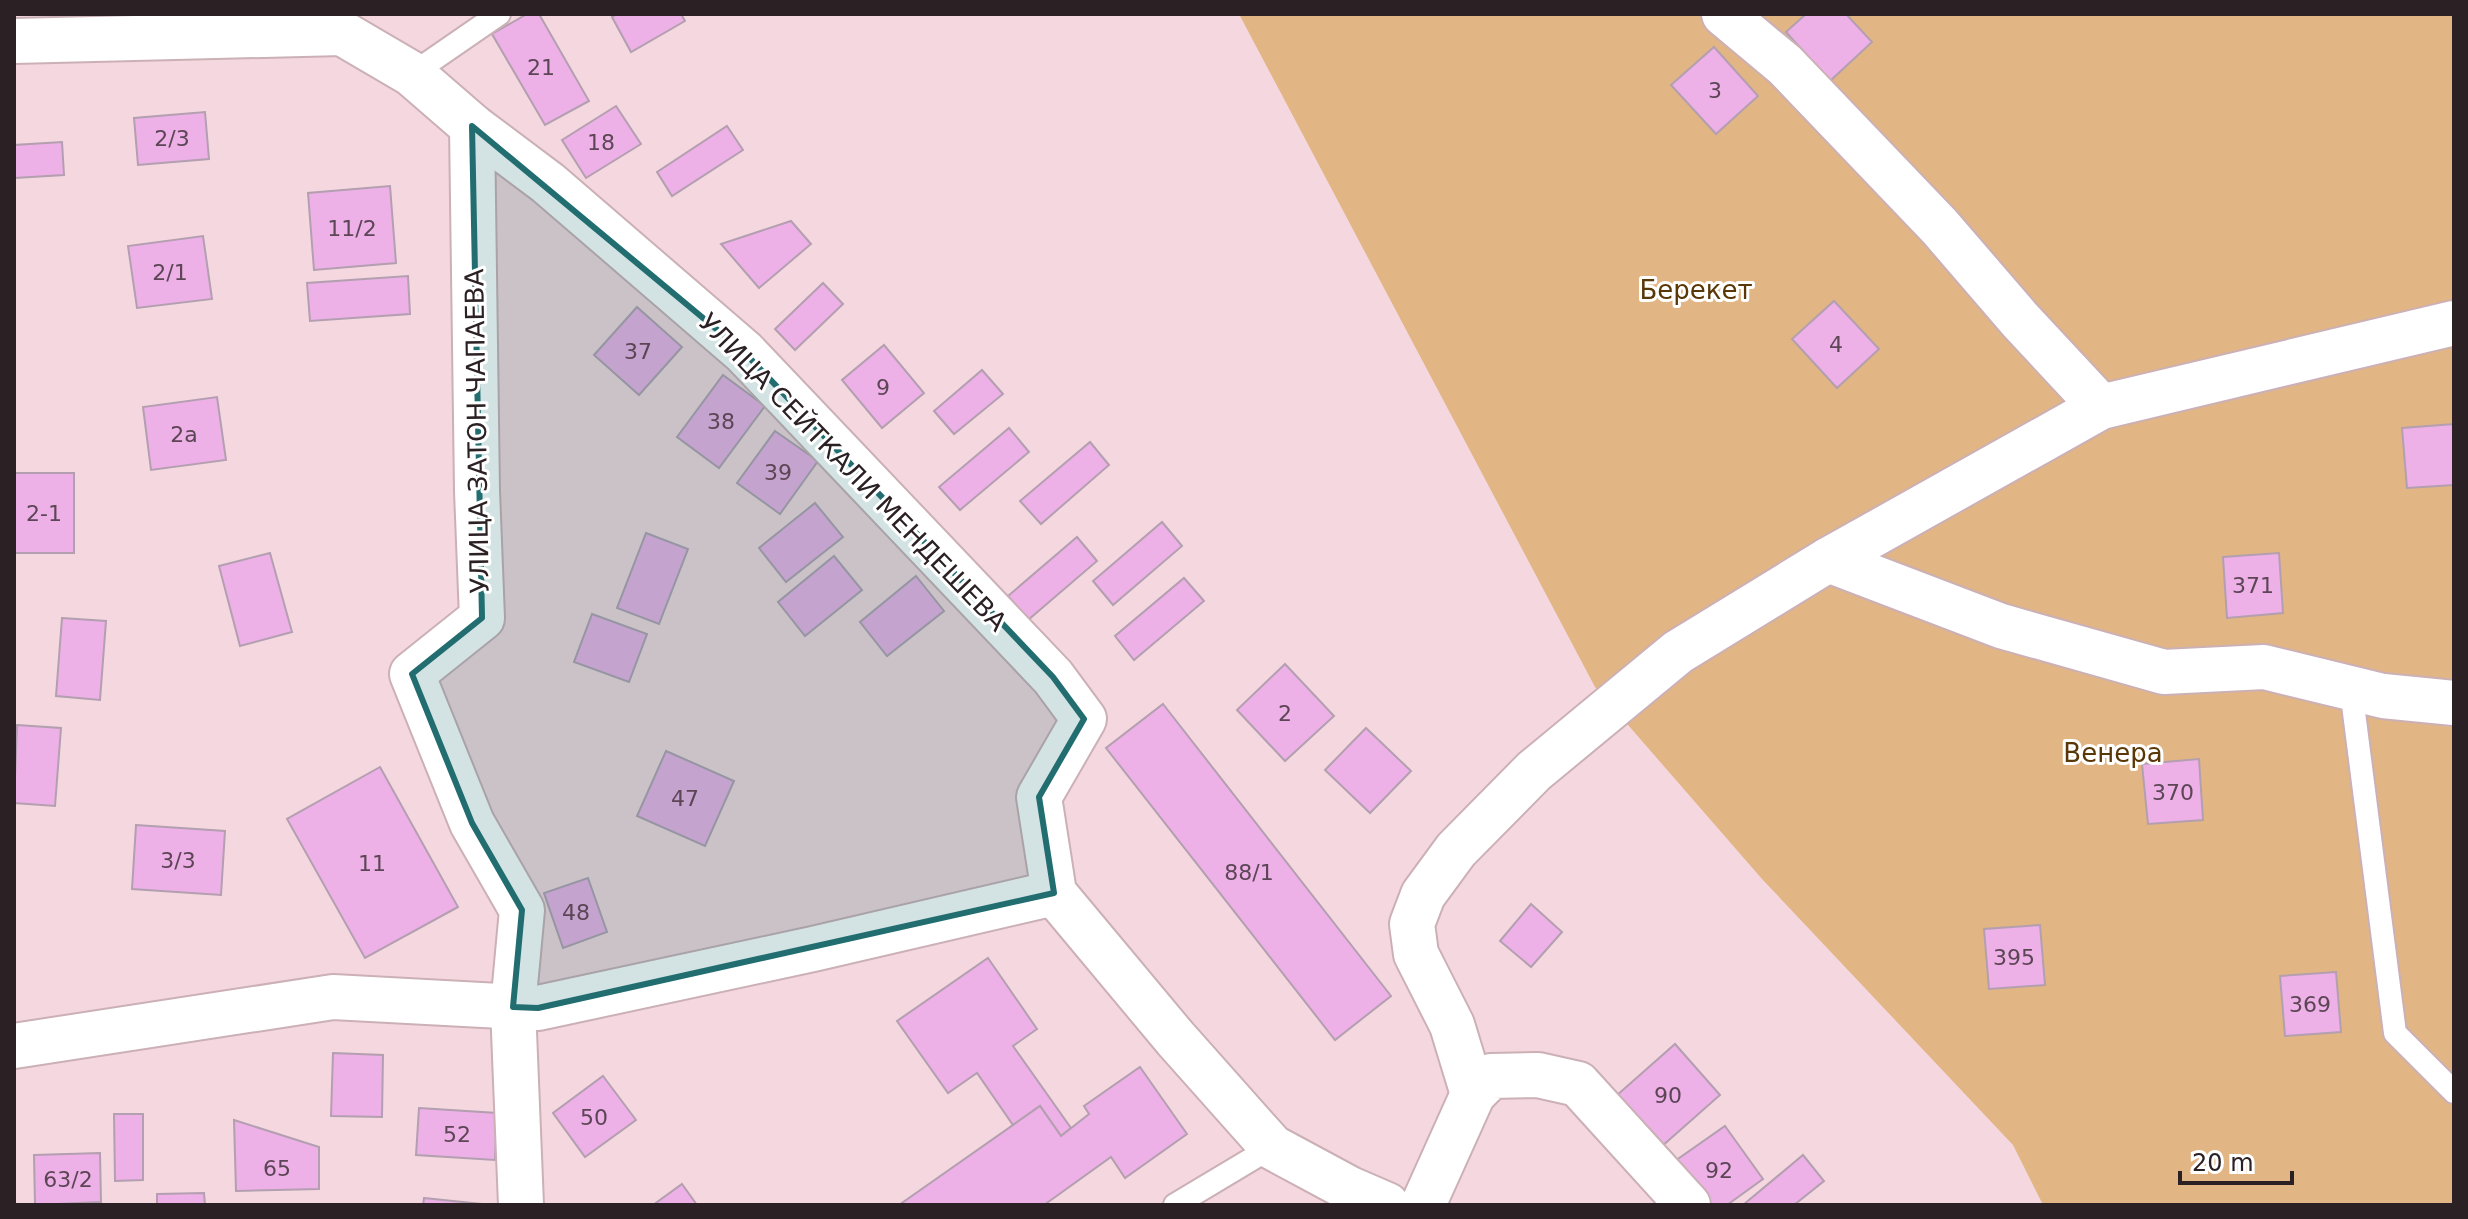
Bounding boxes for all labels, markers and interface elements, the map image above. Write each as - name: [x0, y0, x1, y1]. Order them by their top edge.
- house number: 21: [527, 55, 555, 80]
- house number: 3: [1708, 78, 1722, 103]
- house number: 2/3: [154, 126, 190, 151]
- house number: 18: [587, 130, 615, 155]
- house number: 11/2: [327, 216, 377, 241]
- house number: 2/1: [152, 260, 188, 285]
- street label: УЛИЦА ЗАТОН ЧАПАЕВА: [459, 268, 495, 594]
- park label: Берекет: [1639, 275, 1753, 305]
- street label: УЛИЦА СЕЙТКАЛИ МЕНДЕШЕВА: [693, 306, 1014, 637]
- house number: 4: [1829, 332, 1843, 357]
- house number: 37: [624, 339, 652, 364]
- house number: 9: [876, 375, 890, 400]
- house number: 38: [707, 409, 735, 434]
- house number: 2а: [170, 422, 198, 447]
- house number: 39: [764, 460, 792, 485]
- house number: 2-1: [26, 501, 62, 526]
- house number: 371: [2232, 573, 2274, 598]
- house number: 2: [1278, 701, 1292, 726]
- park label: Венера: [2063, 738, 2163, 768]
- house number: 370: [2152, 780, 2194, 805]
- house number: 47: [671, 786, 699, 811]
- house number: 3/3: [160, 848, 196, 873]
- house number: 11: [358, 851, 386, 876]
- house number: 88/1: [1224, 860, 1274, 885]
- house number: 48: [562, 900, 590, 925]
- house number: 395: [1993, 945, 2035, 970]
- house number: 369: [2289, 992, 2331, 1017]
- house number: 90: [1654, 1083, 1682, 1108]
- house number: 50: [580, 1105, 608, 1130]
- house number: 52: [443, 1122, 471, 1147]
- scale bar: [2180, 1135, 2292, 1185]
- text: 20 m: [2192, 1149, 2254, 1177]
- house number: 65: [263, 1156, 291, 1181]
- house number: 92: [1705, 1158, 1733, 1183]
- house number: 63/2: [43, 1167, 93, 1192]

